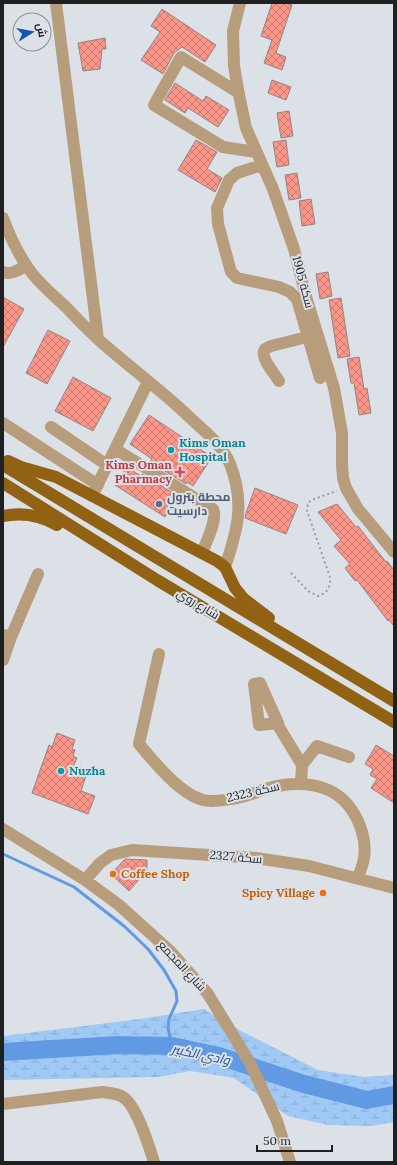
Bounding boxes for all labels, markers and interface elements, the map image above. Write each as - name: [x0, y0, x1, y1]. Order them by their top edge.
- north arrow: [12, 12, 52, 52]
- text: ش: [34, 22, 50, 38]
- street label: سكة 1905: [289, 254, 318, 310]
- place label: Kims Oman Hospital: [179, 435, 246, 464]
- marker: Kims Oman Hospital: [166, 445, 176, 455]
- place label: Kims Oman Pharmacy: [105, 457, 172, 486]
- marker: Kims Oman Pharmacy: [175, 467, 185, 477]
- place label: محطة بترول دارسيت: [167, 489, 231, 519]
- marker: محطة بترول دارسيت: [154, 499, 164, 509]
- street label: شارع روي: [173, 585, 222, 625]
- place label: Nuzha: [69, 763, 106, 778]
- marker: Nuzha: [56, 766, 66, 776]
- street label: سكة 2323: [225, 778, 281, 805]
- street label: سكة 2327: [209, 847, 263, 866]
- place label: Coffee Shop: [121, 866, 189, 881]
- marker: Coffee Shop: [108, 869, 118, 879]
- place label: Spicy Village: [242, 885, 316, 900]
- marker: Spicy Village: [318, 888, 328, 898]
- street label: شارع المجمع: [154, 937, 210, 995]
- water label: وادي الكبير: [168, 1040, 232, 1071]
- scale bar: [257, 1127, 332, 1153]
- text: 50 m: [263, 1133, 291, 1148]

